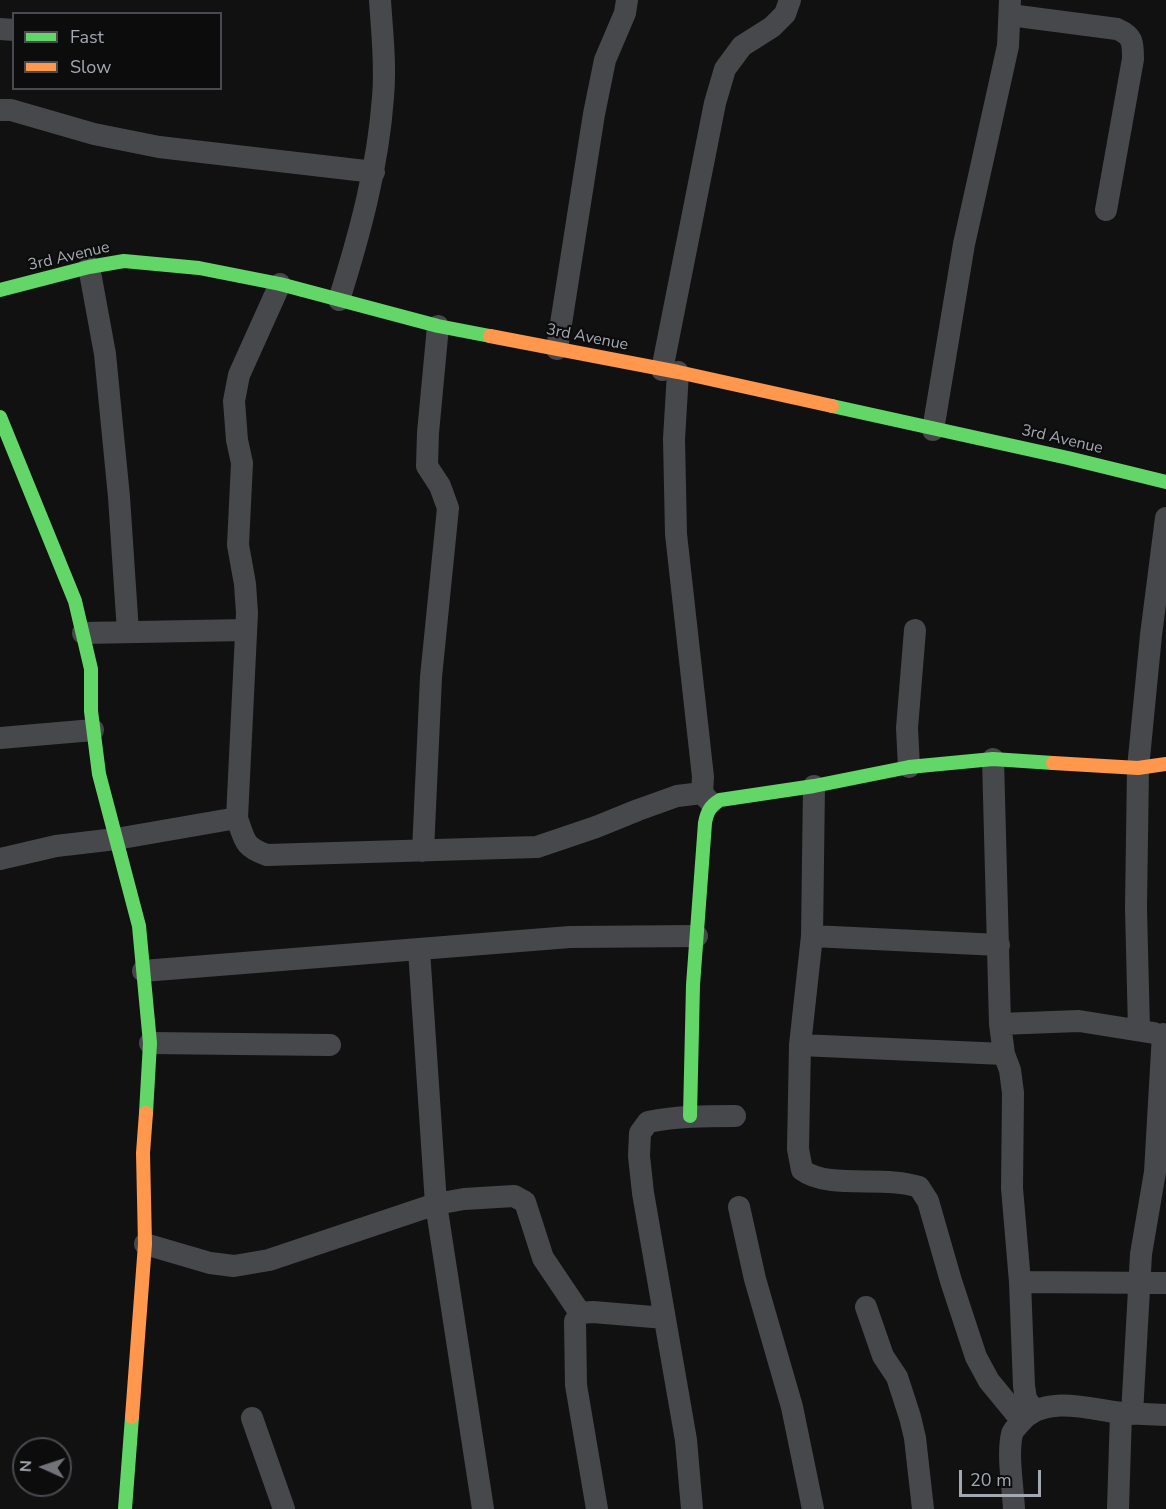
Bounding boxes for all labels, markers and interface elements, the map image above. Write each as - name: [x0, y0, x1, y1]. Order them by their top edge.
- legend: [12, 12, 222, 90]
- text: Fast: [70, 25, 104, 49]
- text: Slow: [70, 55, 111, 79]
- street label: 3rd Avenue: [26, 238, 112, 276]
- street label: 3rd Avenue: [544, 321, 630, 355]
- street label: 3rd Avenue: [1019, 421, 1105, 459]
- north arrow: [12, 1437, 72, 1497]
- scale bar: [962, 1458, 1044, 1496]
- text: N: [15, 1460, 37, 1473]
- text: 20 m: [970, 1468, 1012, 1492]

